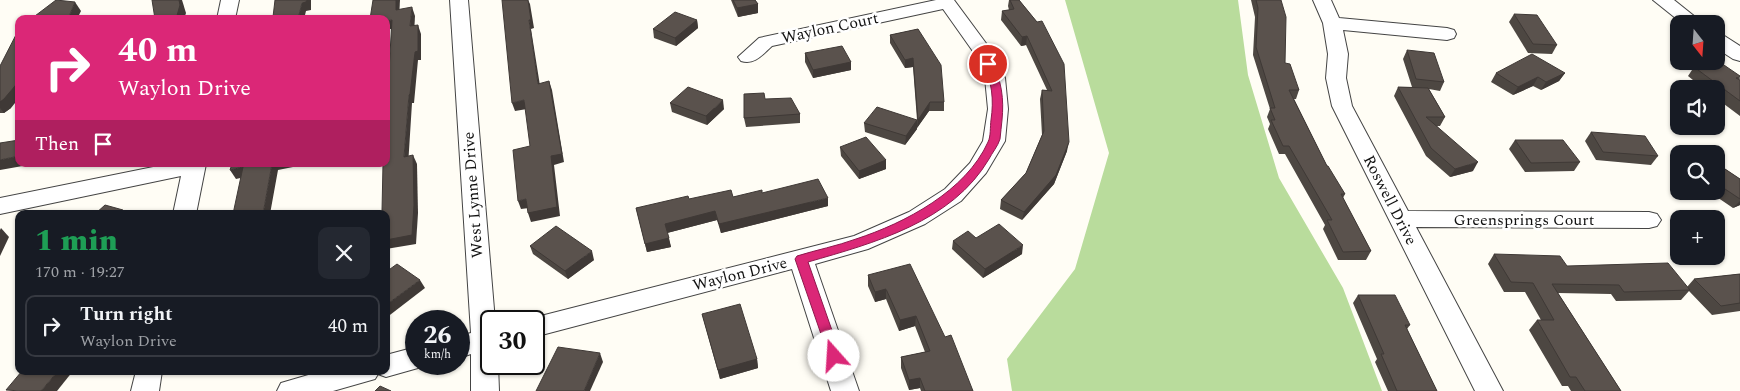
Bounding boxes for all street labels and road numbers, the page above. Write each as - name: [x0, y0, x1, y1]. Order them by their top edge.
- street label: Waylon Court: [779, 6, 881, 50]
- street label: West Lynne Drive: [457, 131, 489, 259]
- street label: Roswell Drive: [1357, 151, 1423, 249]
- street label: Greensprings Court: [1454, 208, 1595, 232]
- street label: Waylon Drive: [690, 251, 790, 297]

